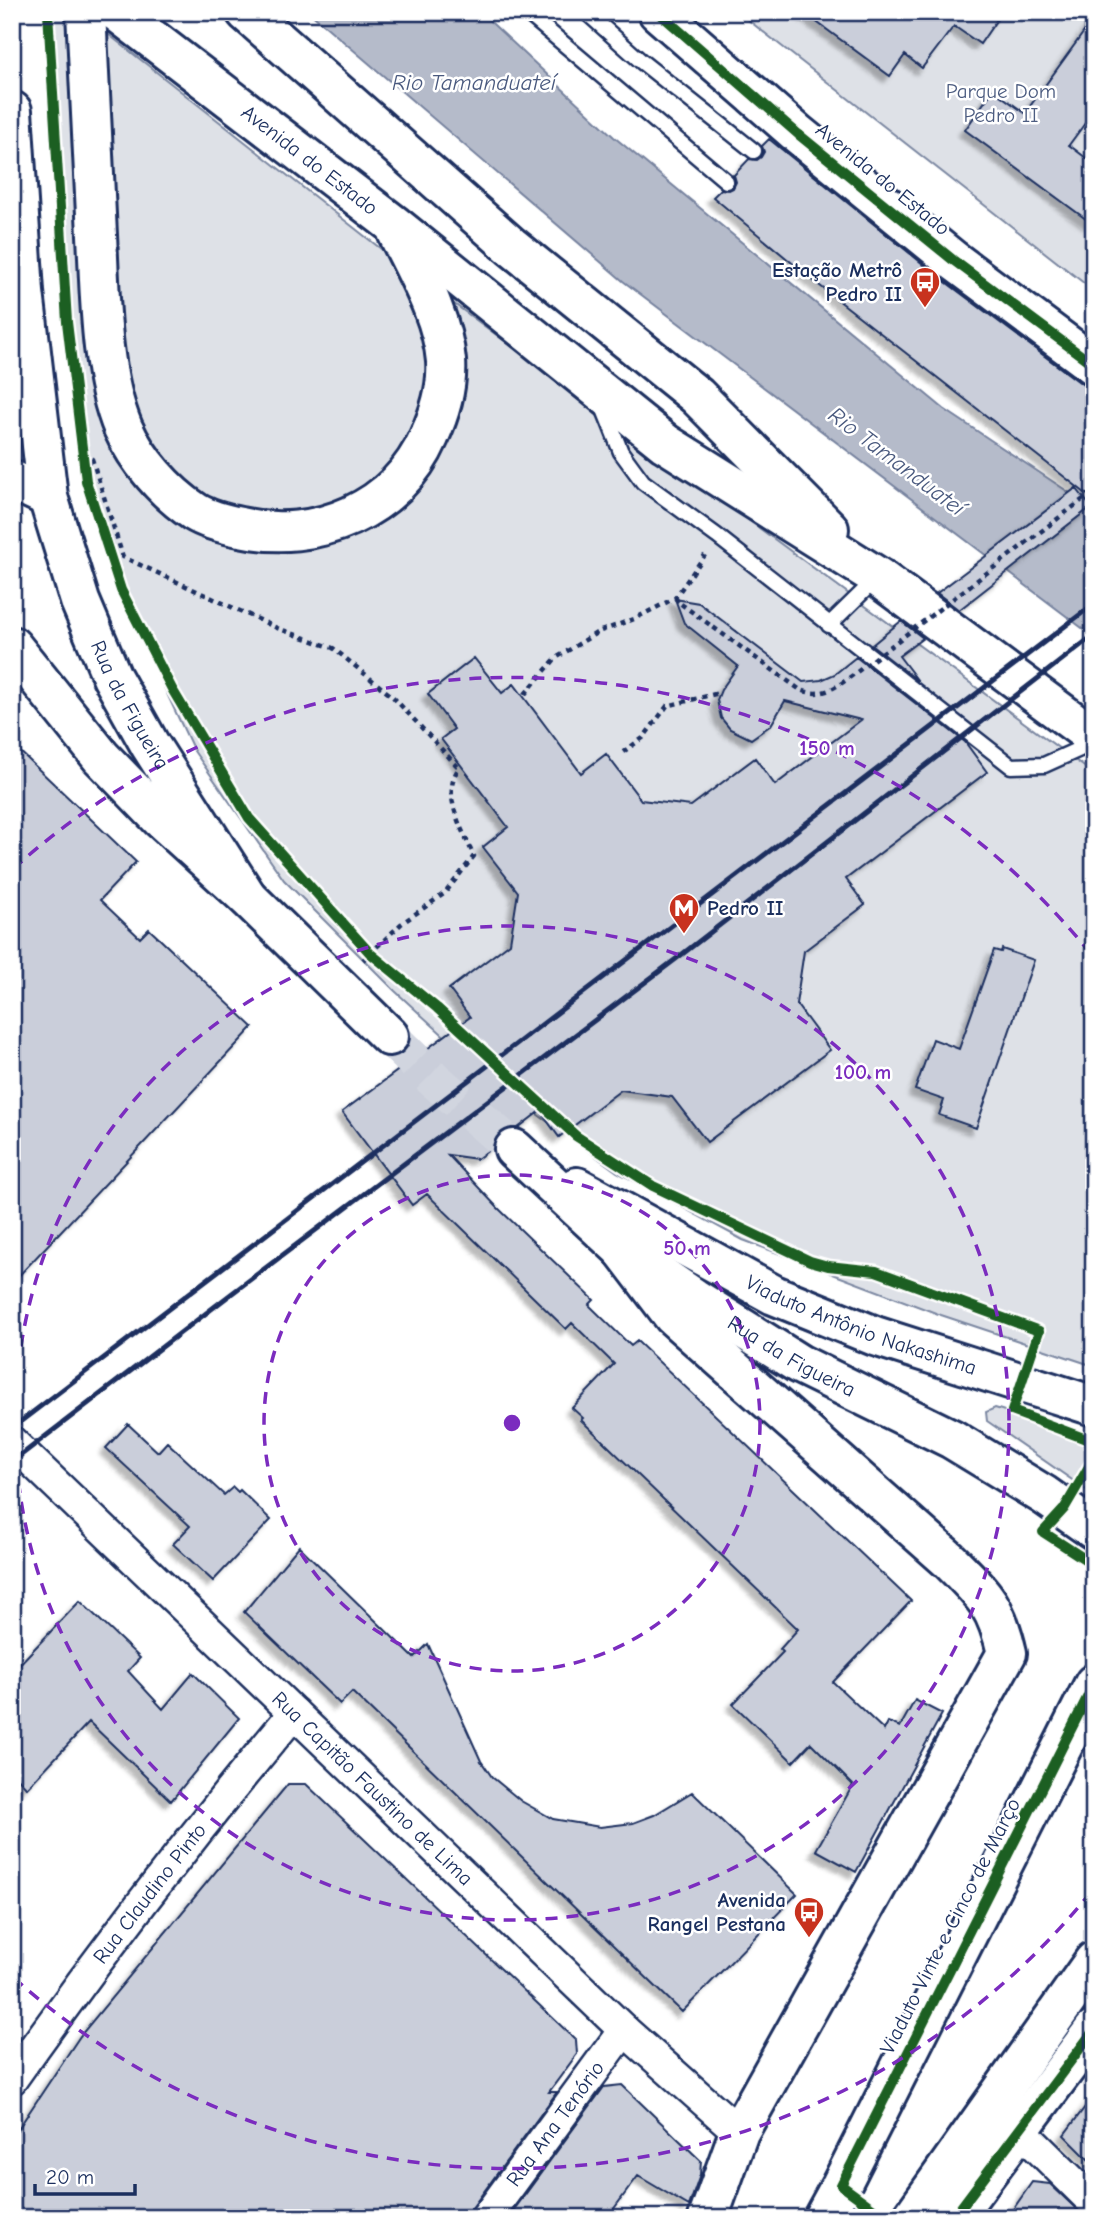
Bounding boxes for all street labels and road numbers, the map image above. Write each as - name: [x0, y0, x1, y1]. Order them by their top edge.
- street label: Avenida do Estado: [237, 100, 383, 220]
- street label: Avenida do Estado: [811, 118, 955, 240]
- street label: Rua da Figueira: [86, 637, 174, 774]
- street label: Viaduto Antônio Nakashima: [742, 1270, 980, 1380]
- street label: Rua da Figueira: [723, 1310, 859, 1402]
- street label: Rua Capitão Faustino de Lima: [267, 1687, 478, 1890]
- street label: Viaduto Vinte e Cinco de Março: [875, 1794, 1025, 2058]
- street label: Rua Claudino Pinto: [88, 1819, 211, 1968]
- street label: Rua Ana Tenório: [501, 2056, 609, 2191]

